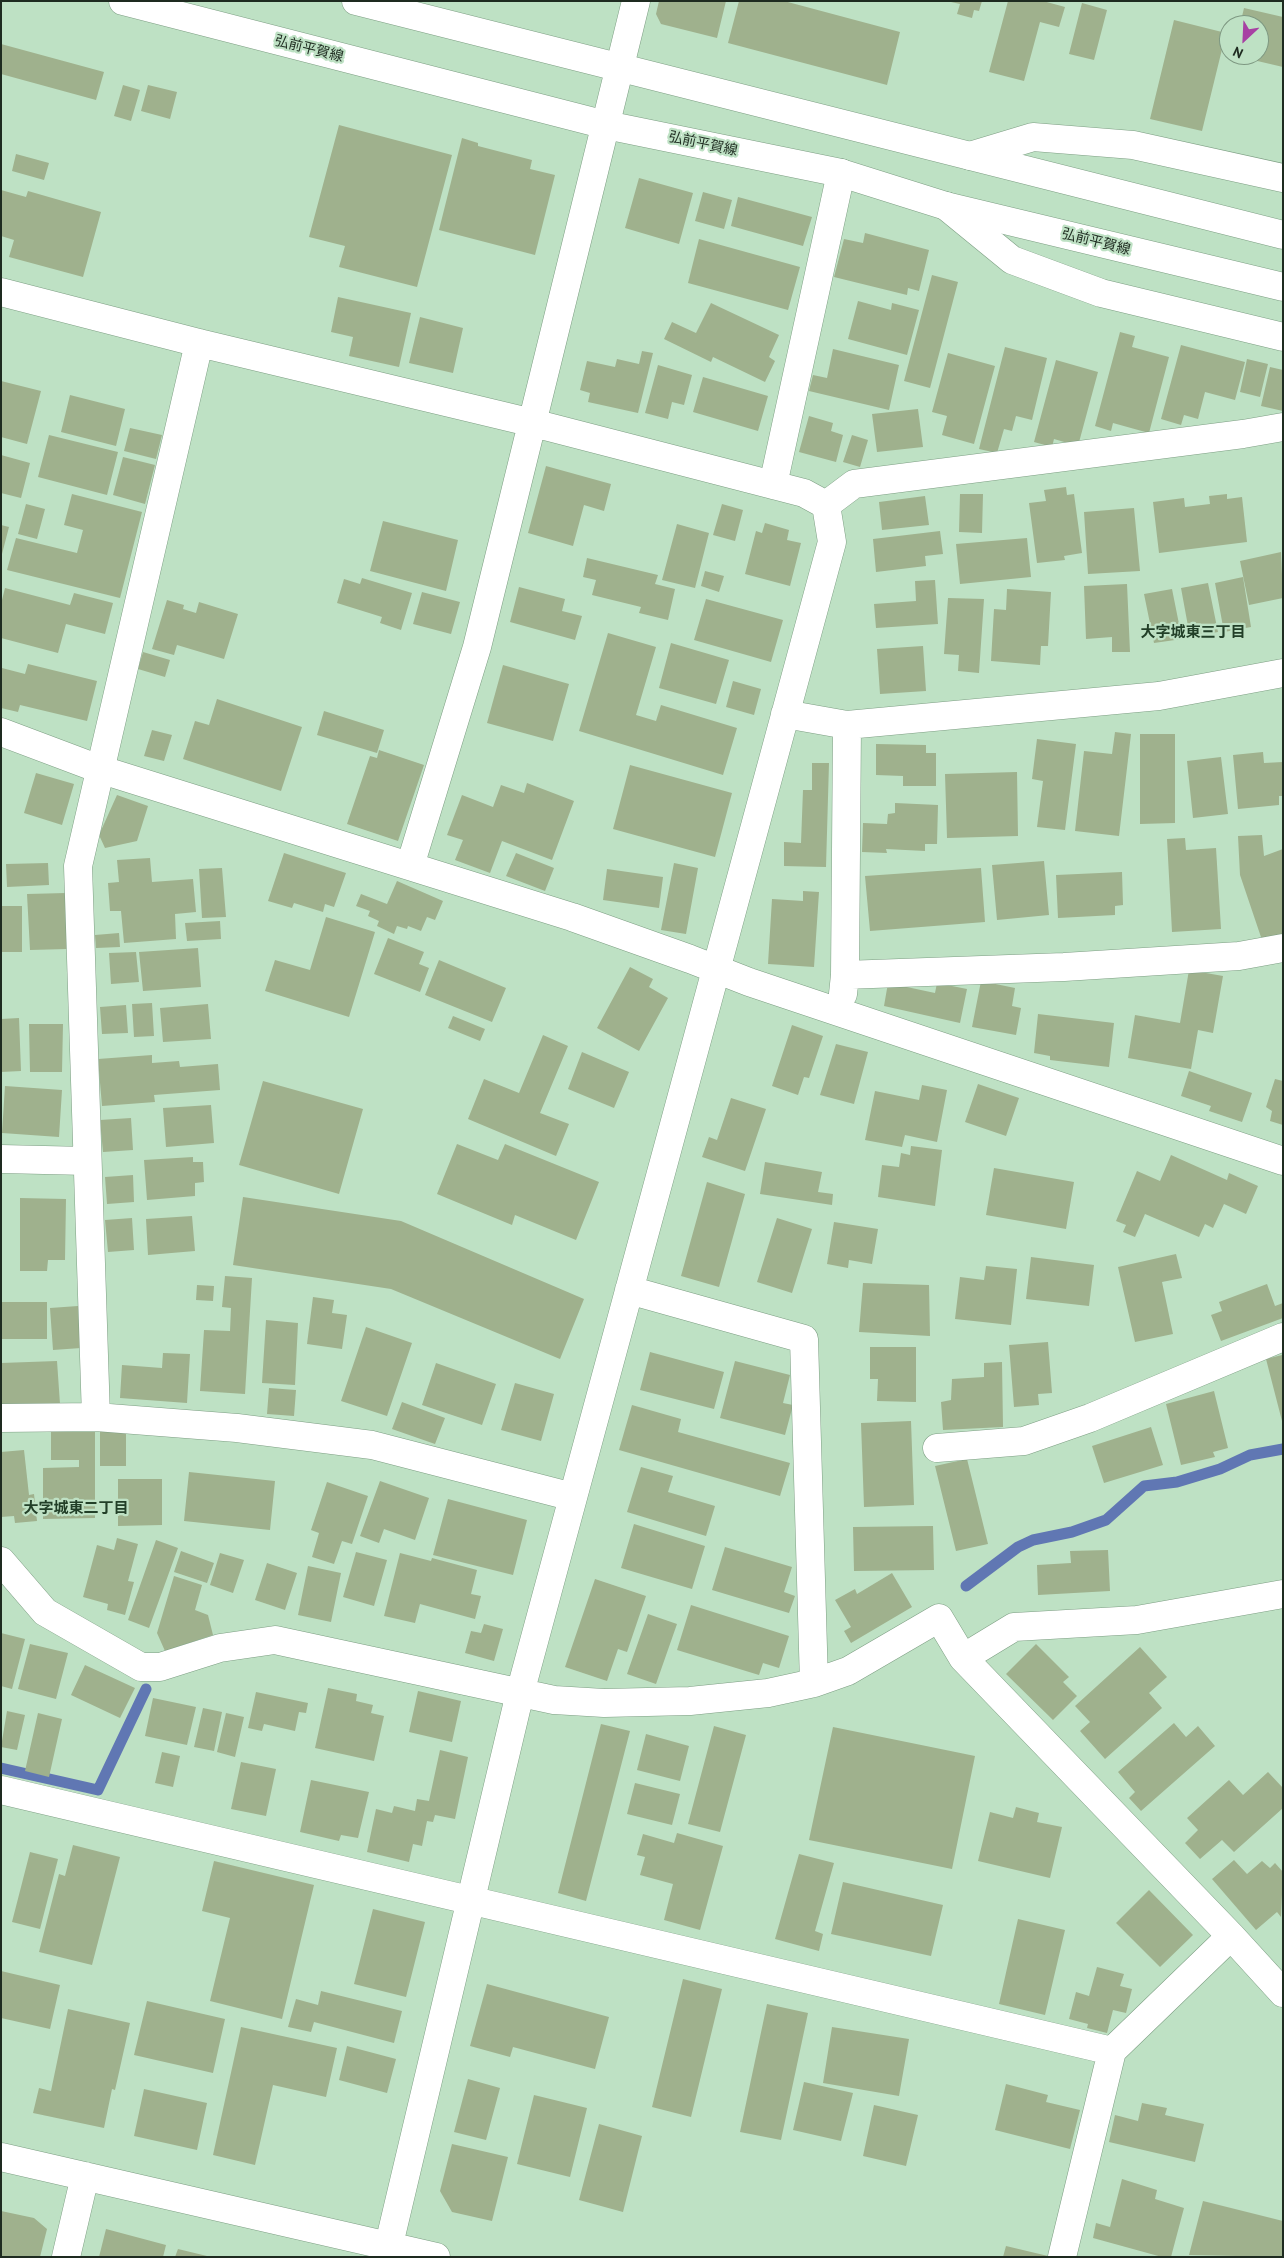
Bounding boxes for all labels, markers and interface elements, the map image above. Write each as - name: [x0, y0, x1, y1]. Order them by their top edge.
- north arrow: [1219, 15, 1269, 65]
- street label: 弘前平賀線: [273, 32, 345, 66]
- text: N: [1230, 43, 1246, 63]
- street label: 弘前平賀線: [667, 129, 739, 159]
- street label: 弘前平賀線: [1060, 225, 1132, 259]
- district label: 大字城東三丁目: [1141, 624, 1245, 642]
- district label: 大字城東二丁目: [24, 1500, 128, 1518]

